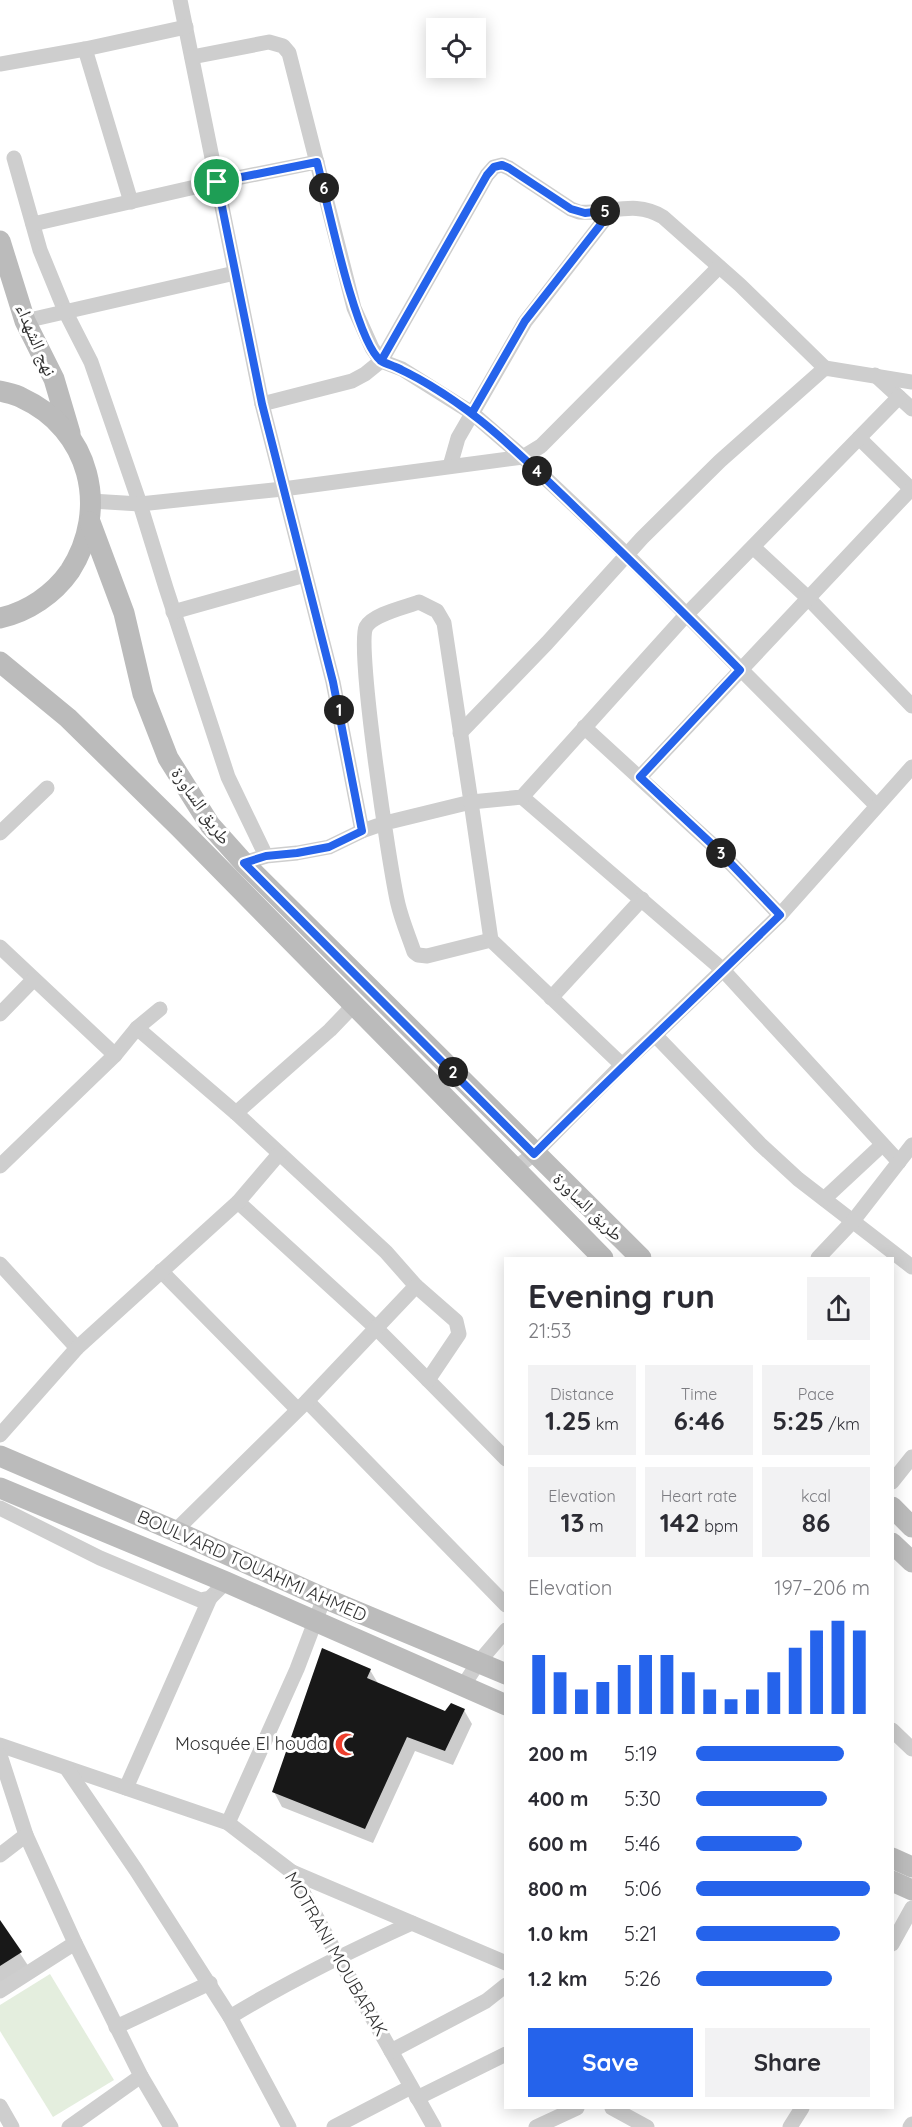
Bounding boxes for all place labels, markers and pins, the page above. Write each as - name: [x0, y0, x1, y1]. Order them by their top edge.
- pin: [191, 156, 242, 207]
- pin: 6: [309, 173, 339, 203]
- pin: 5: [590, 196, 620, 226]
- pin: 4: [522, 456, 552, 486]
- pin: 1: [324, 695, 354, 725]
- pin: 3: [706, 838, 736, 868]
- pin: 2: [438, 1057, 468, 1087]
- mosque icon: Mosquée El houda: [333, 1731, 359, 1757]
- place label: Mosquée El houda: [175, 1732, 328, 1755]

